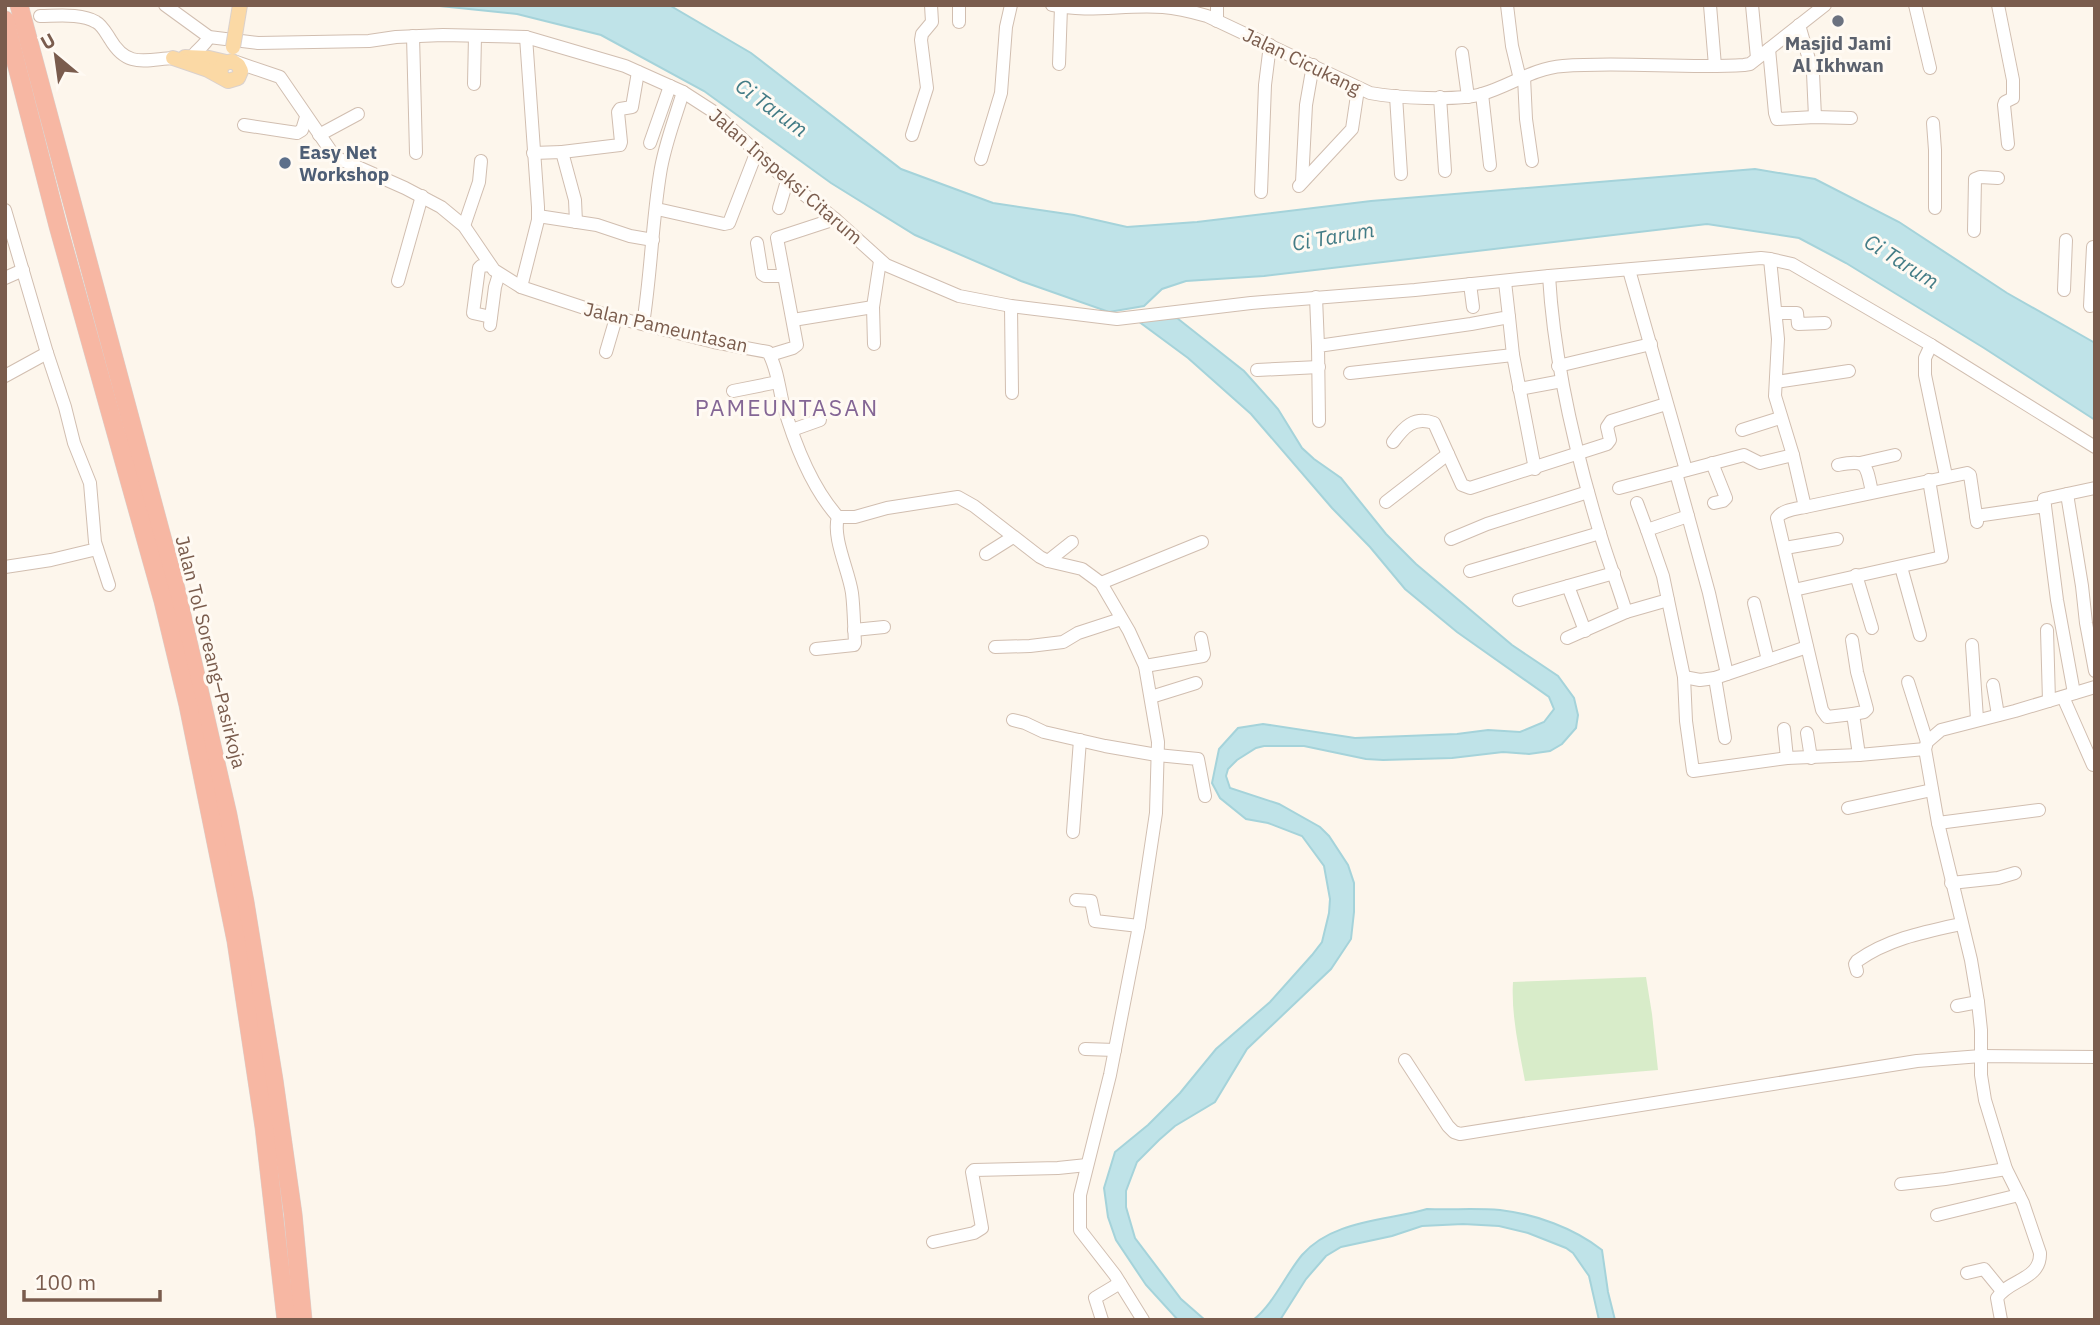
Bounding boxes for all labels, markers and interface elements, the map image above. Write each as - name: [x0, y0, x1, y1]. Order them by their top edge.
- marker: Masjid Jami Al Ikhwan: [1830, 13, 1846, 29]
- north arrow: [21, 21, 91, 91]
- street label: Jalan Cicukang: [1239, 22, 1365, 100]
- text: U: [36, 27, 59, 55]
- place label: Masjid Jami Al Ikhwan: [1785, 31, 1891, 77]
- water label: Ci Tarum: [730, 71, 814, 143]
- street label: Jalan Inspeksi Citarum: [704, 103, 868, 249]
- place label: Easy Net Workshop: [299, 140, 389, 186]
- marker: Easy Net Workshop: [277, 155, 293, 171]
- water label: Ci Tarum: [1290, 215, 1376, 257]
- water label: Ci Tarum: [1859, 227, 1945, 295]
- street label: Jalan Pameuntasan: [582, 296, 750, 358]
- district label: PAMEUNTASAN: [695, 392, 879, 422]
- street label: Jalan Tol Soreang–Pasirkoja: [170, 533, 252, 771]
- scale bar: [24, 1258, 161, 1302]
- text: 100 m: [35, 1268, 96, 1296]

